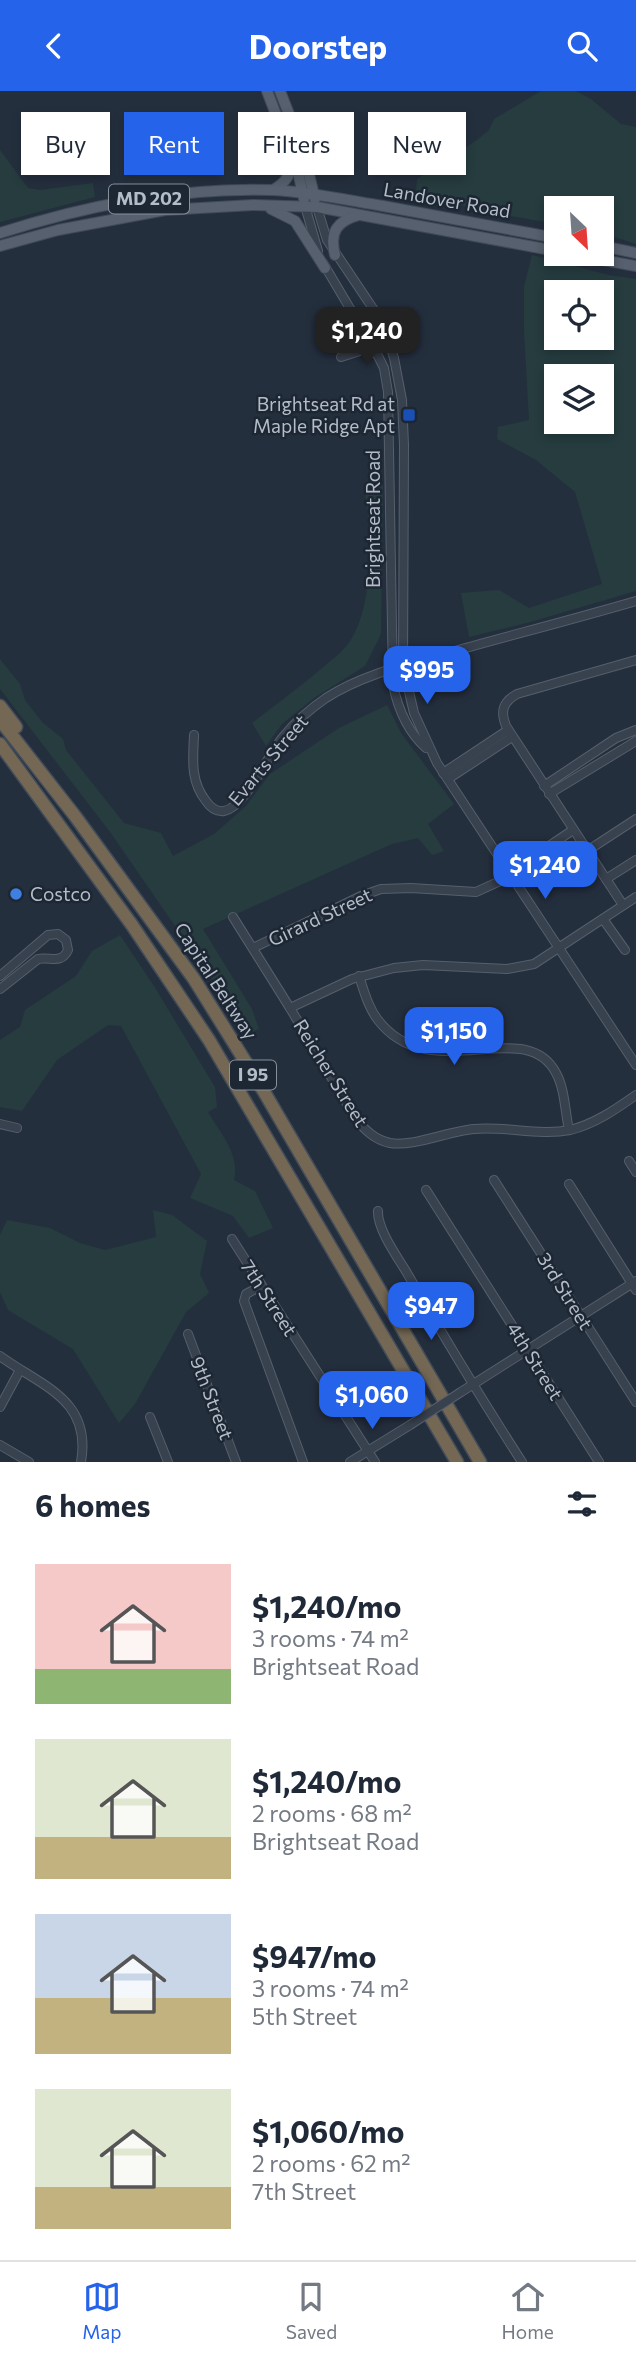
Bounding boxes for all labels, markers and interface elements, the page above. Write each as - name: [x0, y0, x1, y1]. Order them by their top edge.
- text: Doorstep: [249, 26, 387, 66]
- icon: back: [35, 27, 73, 65]
- icon: search: [563, 27, 601, 65]
- chip: Buy: [21, 112, 110, 175]
- chip: Rent: [124, 112, 224, 175]
- chip: Filters: [238, 112, 354, 175]
- chip: New: [368, 112, 466, 175]
- street label: Landover Road: [382, 177, 512, 222]
- road number: MD 202: [109, 185, 189, 213]
- north arrow: [544, 196, 614, 266]
- map controls: [544, 196, 614, 434]
- button: locate: [544, 280, 614, 350]
- pin: $1,240: [310, 307, 424, 367]
- text: $1,240: [331, 316, 403, 344]
- button: layers: [544, 364, 614, 434]
- place label: Brightseat Rd at Maple Ridge Apt: [253, 392, 395, 437]
- marker: Brightseat Rd at Maple Ridge Apt: [401, 407, 417, 423]
- street label: Brightseat Road: [361, 450, 384, 588]
- pin: $995: [386, 647, 468, 706]
- text: $995: [399, 655, 455, 683]
- street label: Evarts Street: [223, 709, 313, 810]
- pin: $1,240: [488, 841, 602, 901]
- text: $1,240: [509, 850, 581, 878]
- place label: Costco: [30, 882, 91, 905]
- street label: Girard Street: [264, 882, 375, 951]
- marker: Costco: [8, 886, 24, 902]
- street label: Capital Beltway: [170, 918, 263, 1044]
- pin: $1,150: [397, 1007, 511, 1067]
- street label: Reicher Street: [289, 1015, 374, 1131]
- text: $1,150: [421, 1016, 487, 1044]
- road number: I 95: [230, 1061, 276, 1090]
- street label: 3rd Street: [533, 1248, 598, 1334]
- street label: 7th Street: [236, 1255, 303, 1340]
- pin: $947: [390, 1283, 472, 1342]
- text: $947: [404, 1291, 458, 1319]
- street label: 4th Street: [503, 1318, 568, 1404]
- street label: 9th Street: [186, 1353, 239, 1443]
- pin: $1,060: [315, 1371, 429, 1431]
- text: $1,060: [335, 1380, 409, 1408]
- icon: filters: [563, 1485, 601, 1523]
- text: 6 homes: [35, 1486, 150, 1523]
- text: $1,240/mo: [252, 1587, 401, 1624]
- icon: home: [91, 1592, 175, 1676]
- text: 3 rooms · 74 m²: [252, 1624, 409, 1652]
- text: Brightseat Road: [252, 1652, 419, 1680]
- text: $1,240/mo: [252, 1762, 401, 1799]
- icon: home: [91, 1767, 175, 1851]
- text: 2 rooms · 68 m²: [252, 1799, 412, 1827]
- text: Brightseat Road: [252, 1827, 419, 1855]
- text: $947/mo: [252, 1937, 376, 1974]
- icon: home: [91, 1942, 175, 2026]
- text: 3 rooms · 74 m²: [252, 1974, 409, 2002]
- text: 5th Street: [252, 2002, 357, 2030]
- text: $1,060/mo: [252, 2112, 404, 2149]
- icon: home: [91, 2117, 175, 2201]
- text: 2 rooms · 62 m²: [252, 2149, 411, 2177]
- text: 7th Street: [252, 2177, 356, 2205]
- tab: Map: [82, 2278, 121, 2343]
- tab: Saved: [286, 2278, 337, 2343]
- tab: Home: [502, 2278, 554, 2343]

